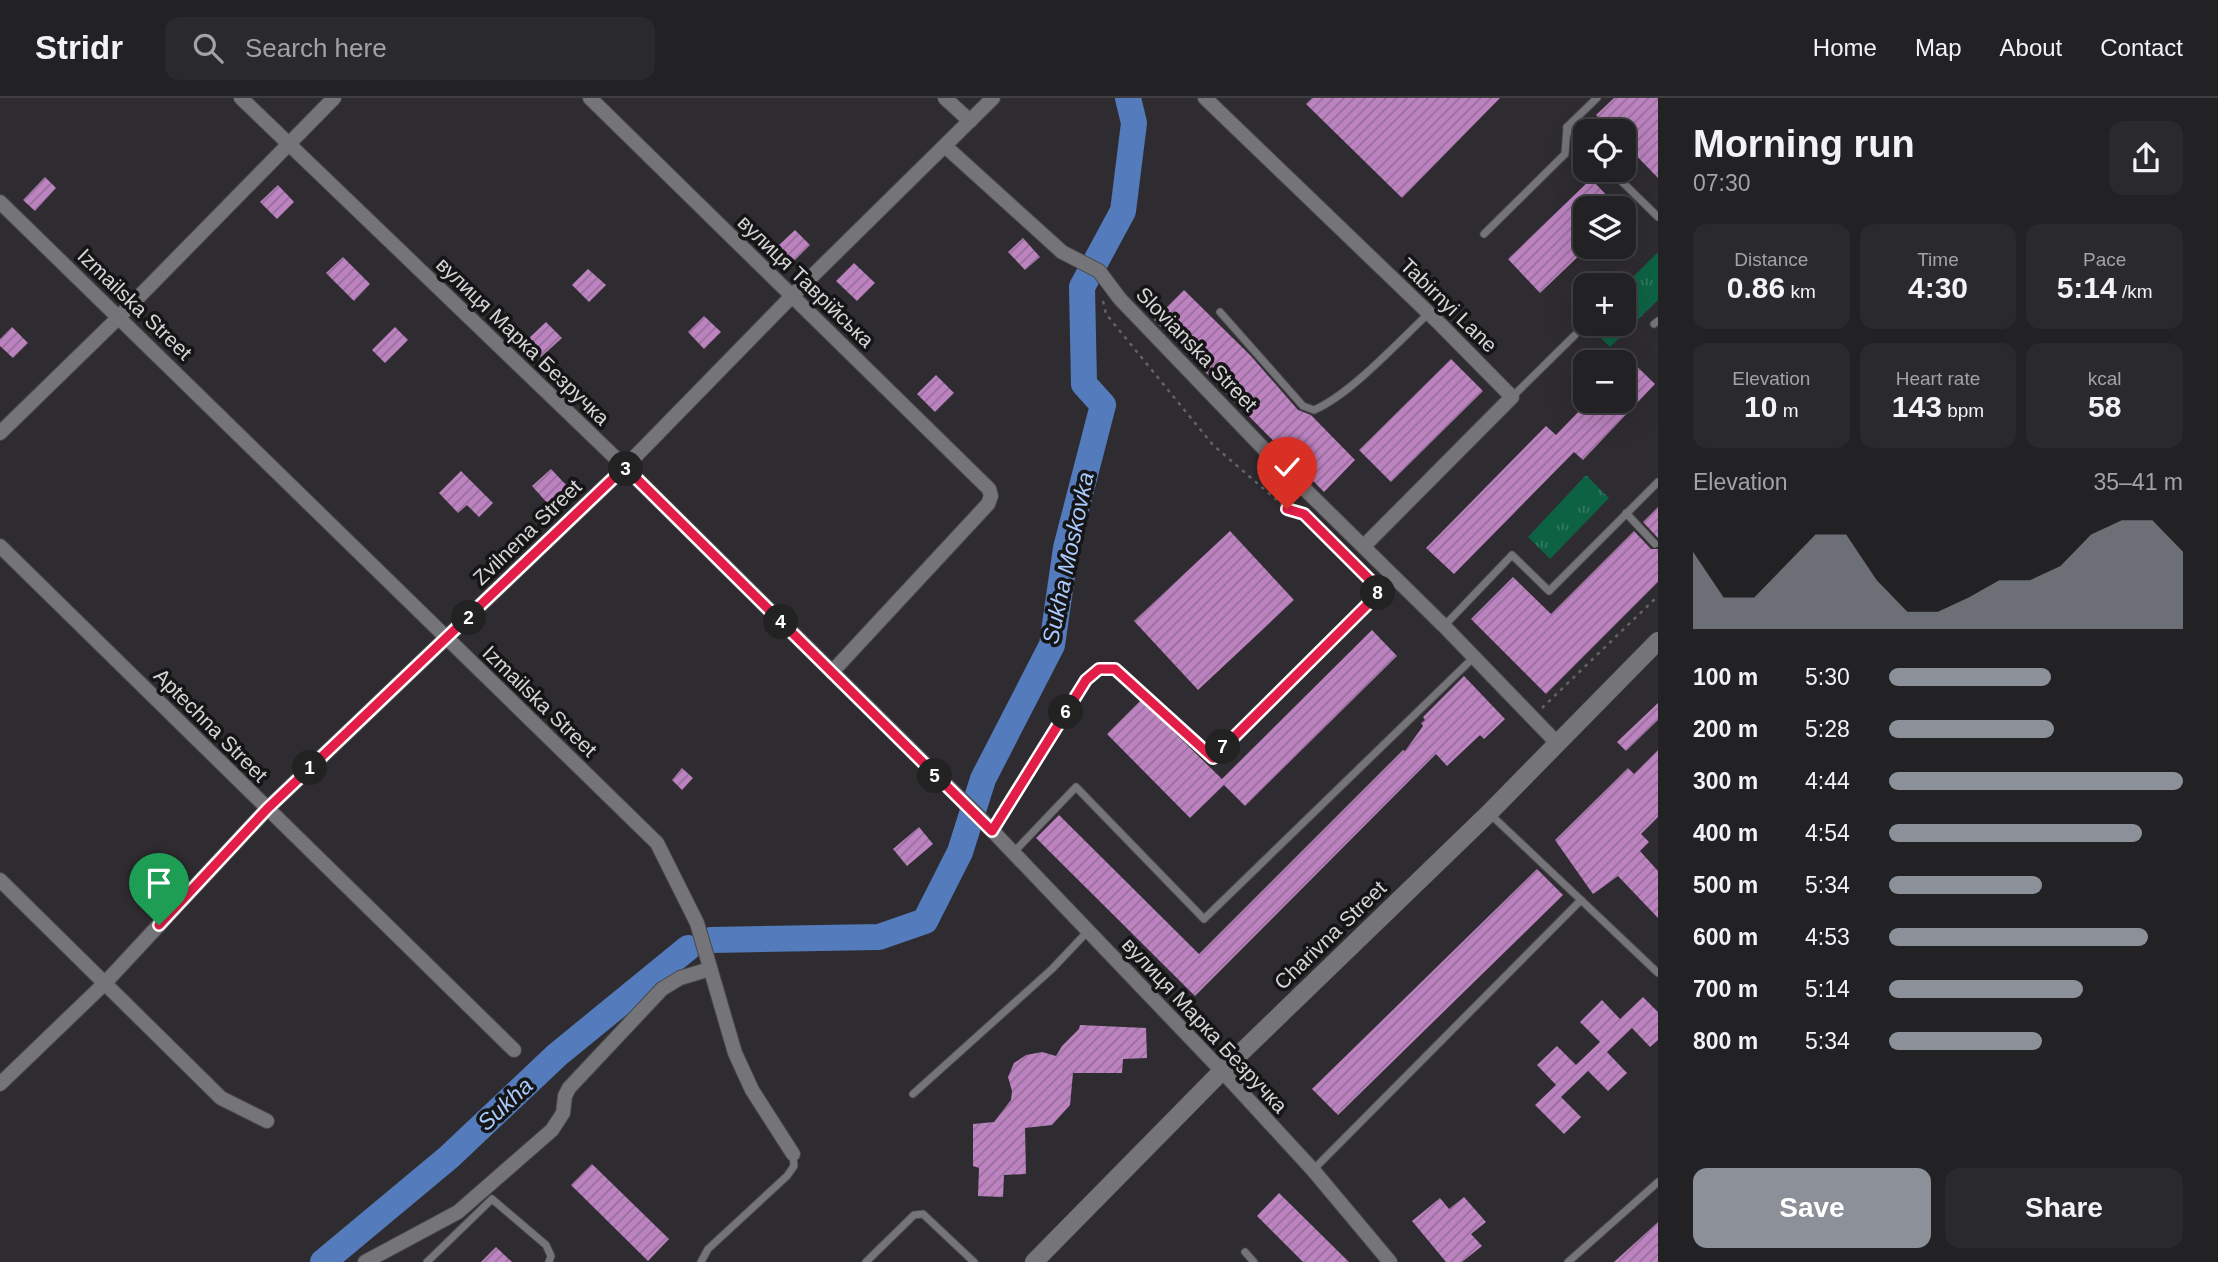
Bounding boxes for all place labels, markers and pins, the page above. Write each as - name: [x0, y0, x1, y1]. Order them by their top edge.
- pin: [1257, 437, 1317, 509]
- pin: 3: [608, 452, 644, 486]
- pin: 8: [1360, 575, 1396, 610]
- pin: 2: [452, 601, 486, 636]
- pin: 4: [764, 604, 798, 640]
- pin: 6: [1048, 694, 1084, 730]
- pin: 7: [1206, 730, 1240, 764]
- pin: 1: [292, 750, 328, 786]
- pin: 5: [918, 758, 953, 794]
- pin: [129, 853, 189, 925]

